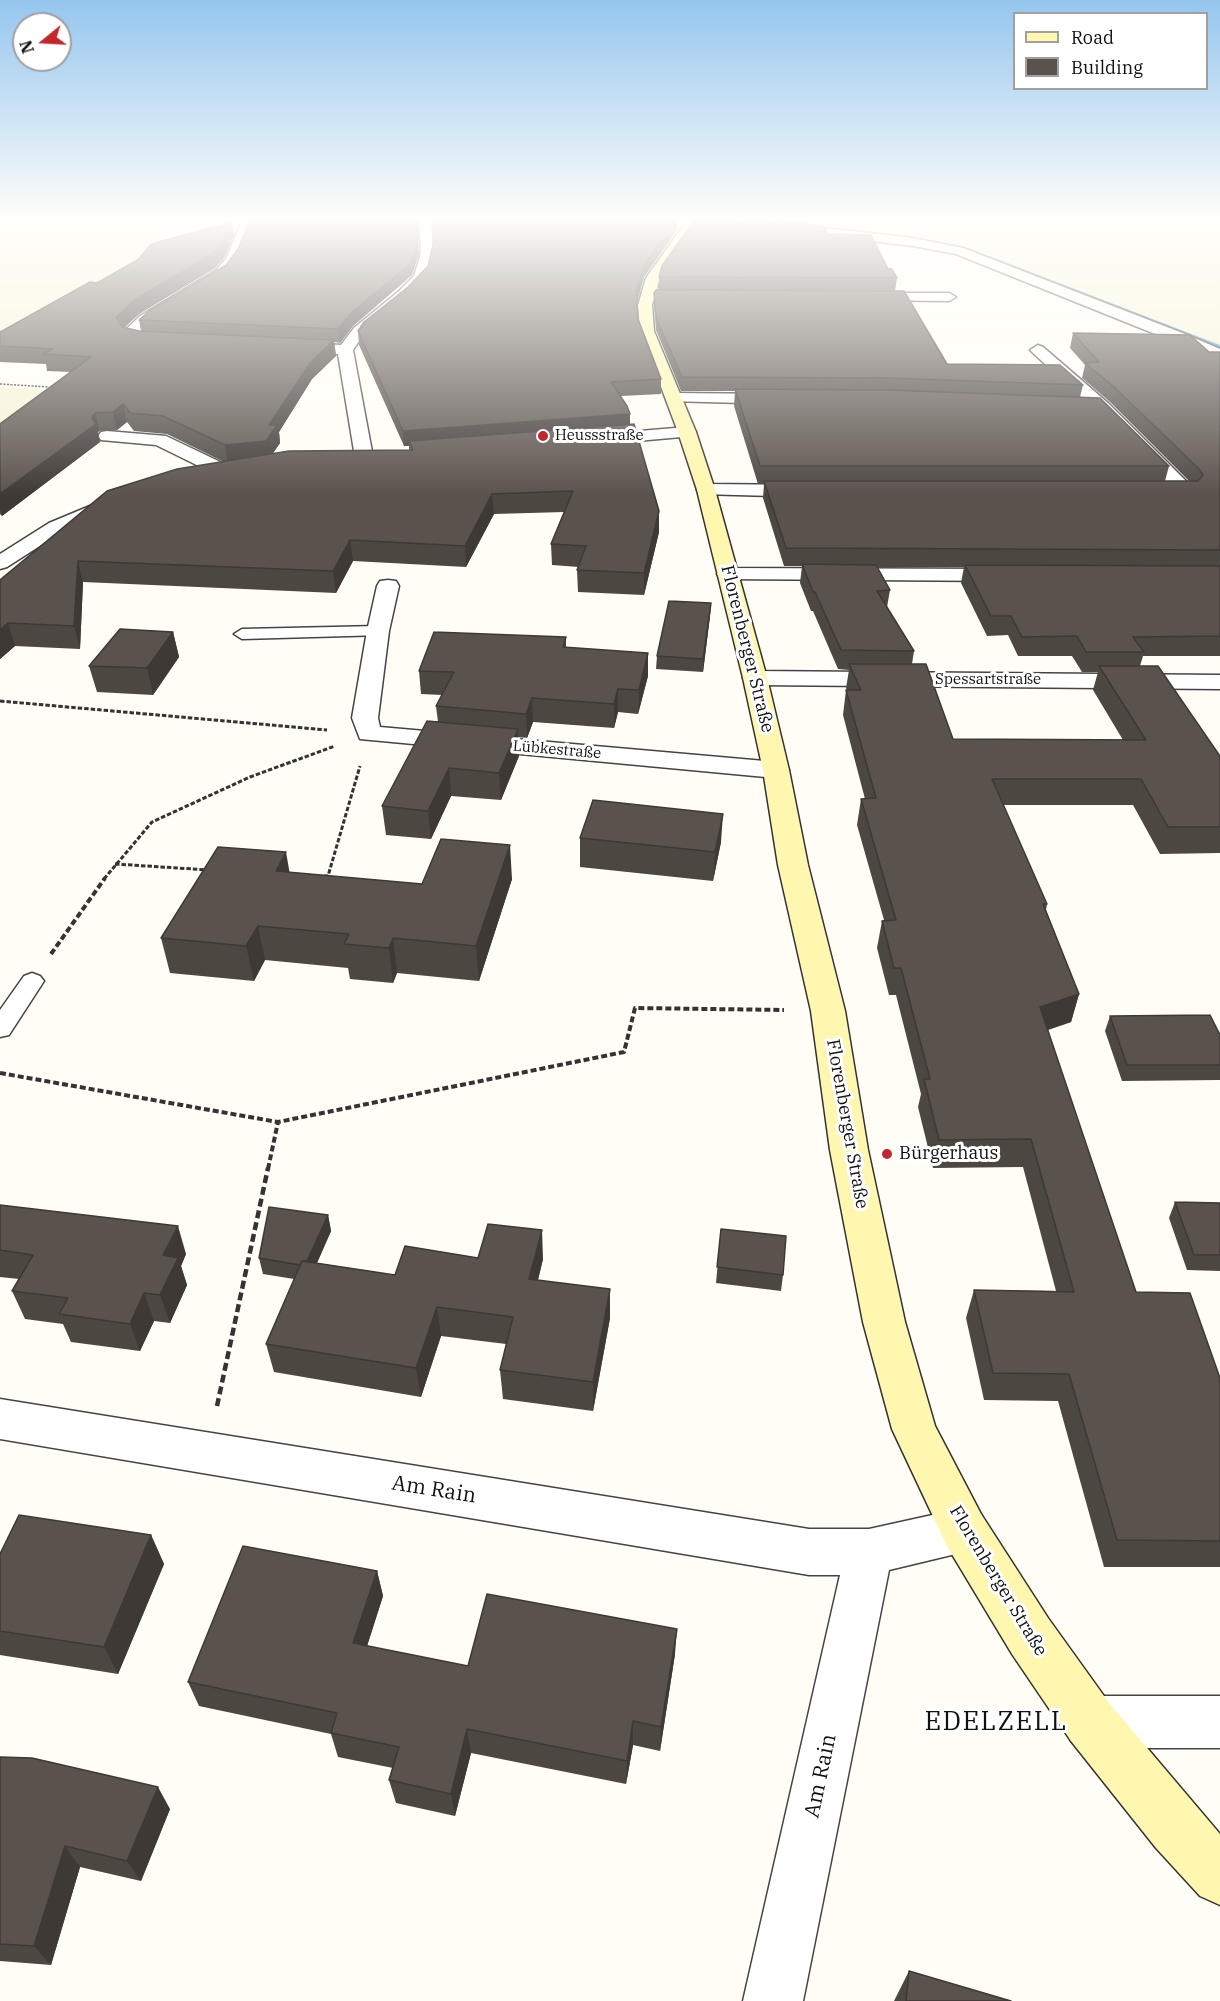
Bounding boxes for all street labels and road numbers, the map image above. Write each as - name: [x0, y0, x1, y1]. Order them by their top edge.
- street label: Florenberger Straße: [716, 563, 778, 735]
- street label: Spessartstraße: [935, 671, 1041, 689]
- street label: Lübkestraße: [512, 737, 602, 763]
- street label: Florenberger Straße: [821, 1037, 873, 1211]
- street label: Am Rain: [390, 1471, 478, 1509]
- street label: Florenberger Straße: [944, 1502, 1052, 1660]
- street label: Am Rain: [800, 1732, 842, 1820]

